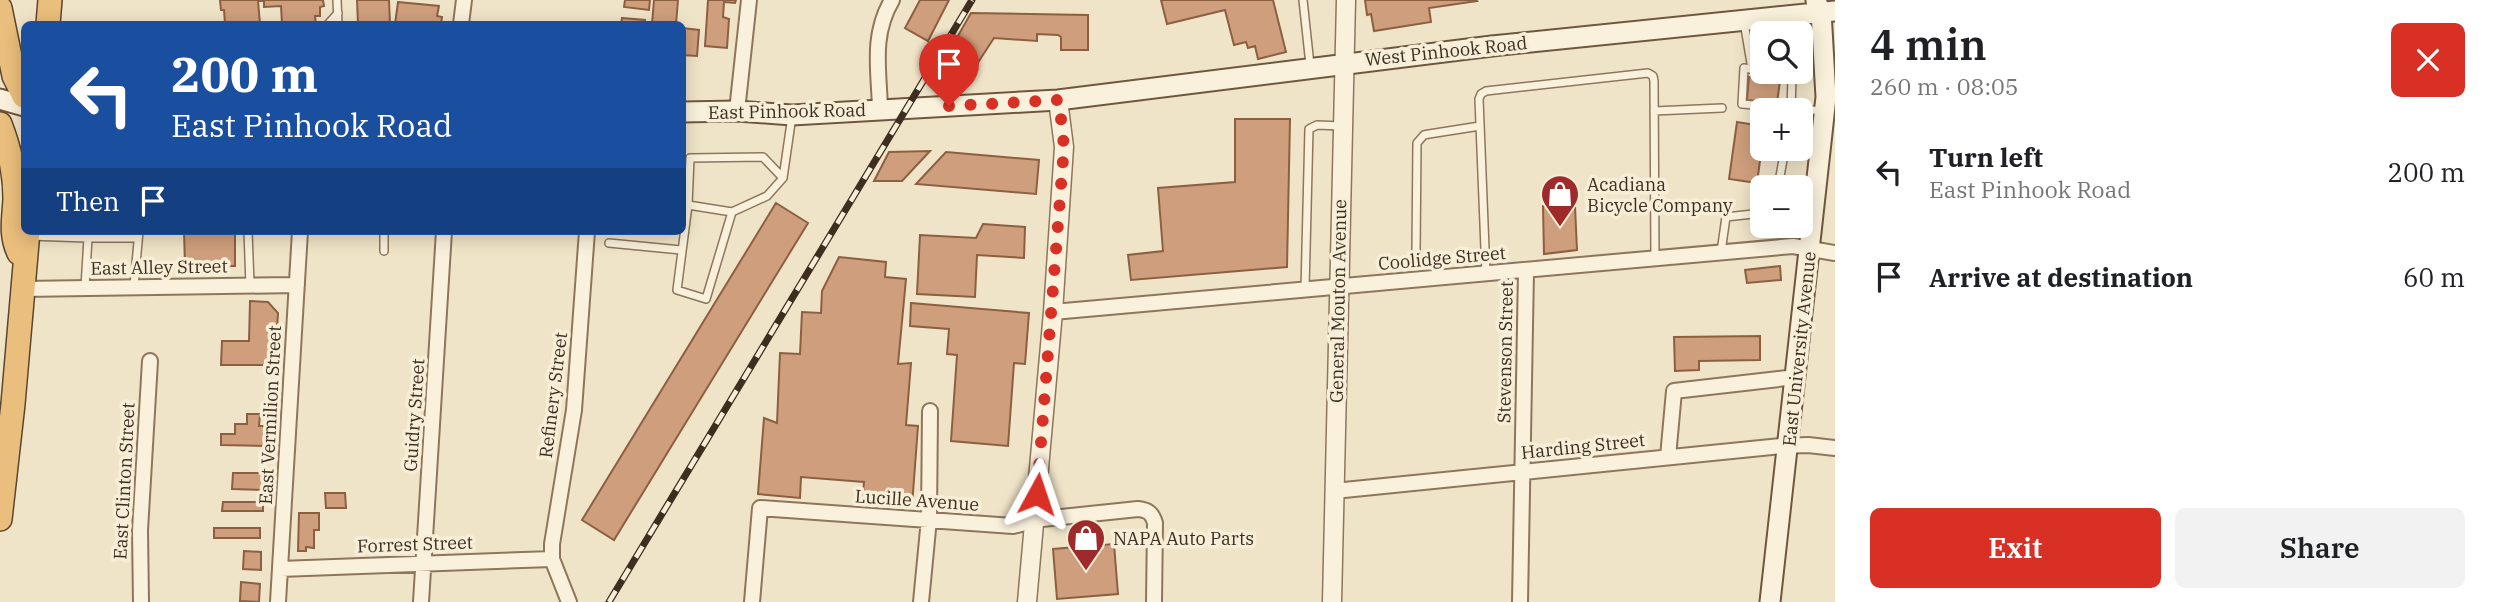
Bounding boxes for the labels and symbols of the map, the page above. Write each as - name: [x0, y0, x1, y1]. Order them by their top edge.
- street label: West Pinhook Road: [1364, 31, 1528, 71]
- pin: [919, 34, 979, 106]
- street label: East Pinhook Road: [708, 98, 866, 124]
- shop icon: Acadiana Bicycle Company: [1539, 173, 1581, 228]
- place label: Acadiana Bicycle Company: [1587, 173, 1733, 217]
- street label: General Mouton Avenue: [1325, 199, 1351, 403]
- street label: Coolidge Street: [1377, 241, 1507, 275]
- street label: East University Avenue: [1777, 250, 1821, 448]
- street label: East Alley Street: [90, 254, 228, 280]
- street label: Stevenson Street: [1492, 281, 1518, 423]
- street label: East Vermilion Street: [254, 325, 286, 505]
- street label: Refinery Street: [534, 331, 572, 459]
- street label: Guidry Street: [399, 358, 429, 472]
- street label: East Clinton Street: [108, 402, 140, 560]
- street label: Harding Street: [1520, 428, 1646, 464]
- position arrow: [1000, 457, 1074, 531]
- street label: Lucille Avenue: [854, 484, 980, 516]
- shop icon: NAPA Auto Parts: [1065, 517, 1107, 572]
- place label: NAPA Auto Parts: [1113, 527, 1254, 550]
- street label: Forrest Street: [357, 530, 473, 558]

